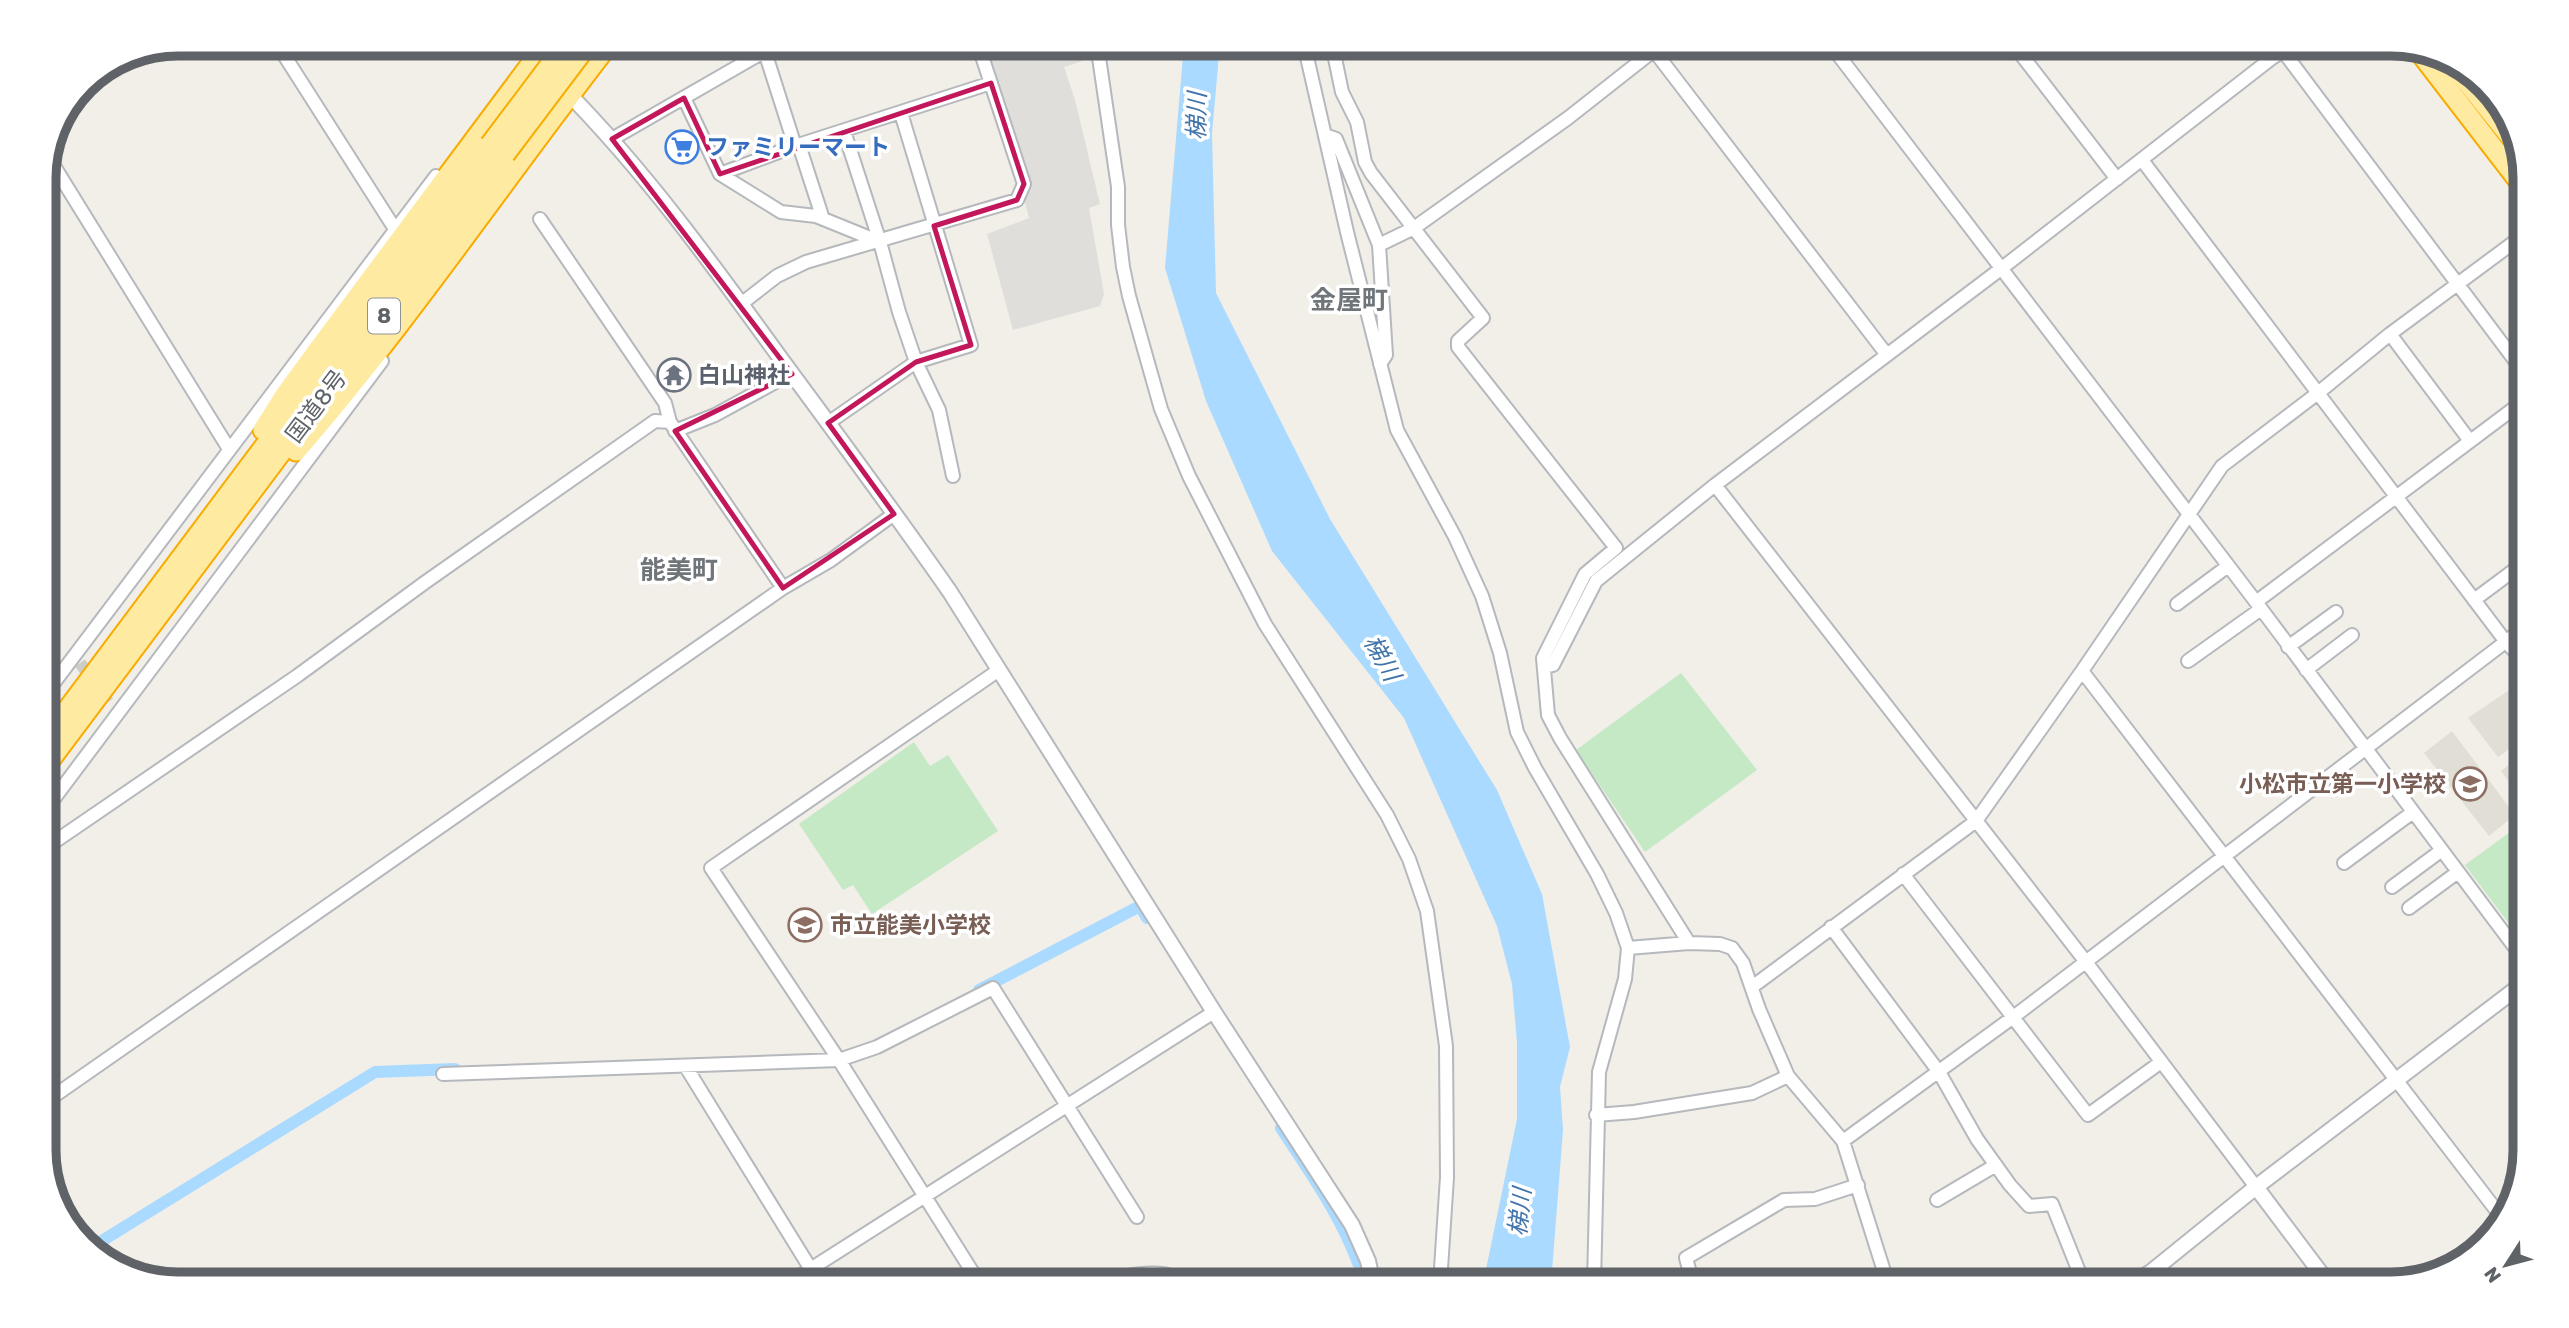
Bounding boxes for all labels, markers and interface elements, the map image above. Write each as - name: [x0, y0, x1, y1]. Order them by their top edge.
- water label: 梯川: [1183, 89, 1211, 140]
- supermarket icon: ファミリーマート: [663, 128, 701, 166]
- place label: ファミリーマート: [706, 133, 890, 161]
- district label: 金屋町: [1310, 285, 1388, 316]
- road number: 8: [368, 298, 400, 334]
- temple icon: 白山神社: [655, 356, 693, 394]
- place label: 白山神社: [698, 361, 790, 389]
- street label: 国道8号: [280, 364, 352, 448]
- district label: 能美町: [640, 555, 718, 586]
- water label: 梯川: [1358, 630, 1407, 688]
- school or university icon: 小松市立第一小学校: [2451, 765, 2489, 803]
- place label: 小松市立第一小学校: [2239, 770, 2446, 798]
- school or university icon: 市立能美小学校: [786, 906, 824, 944]
- place label: 市立能美小学校: [830, 911, 991, 939]
- water label: 梯川: [1504, 1184, 1537, 1237]
- north arrow: [2471, 1230, 2541, 1300]
- text: N: [2479, 1262, 2506, 1287]

